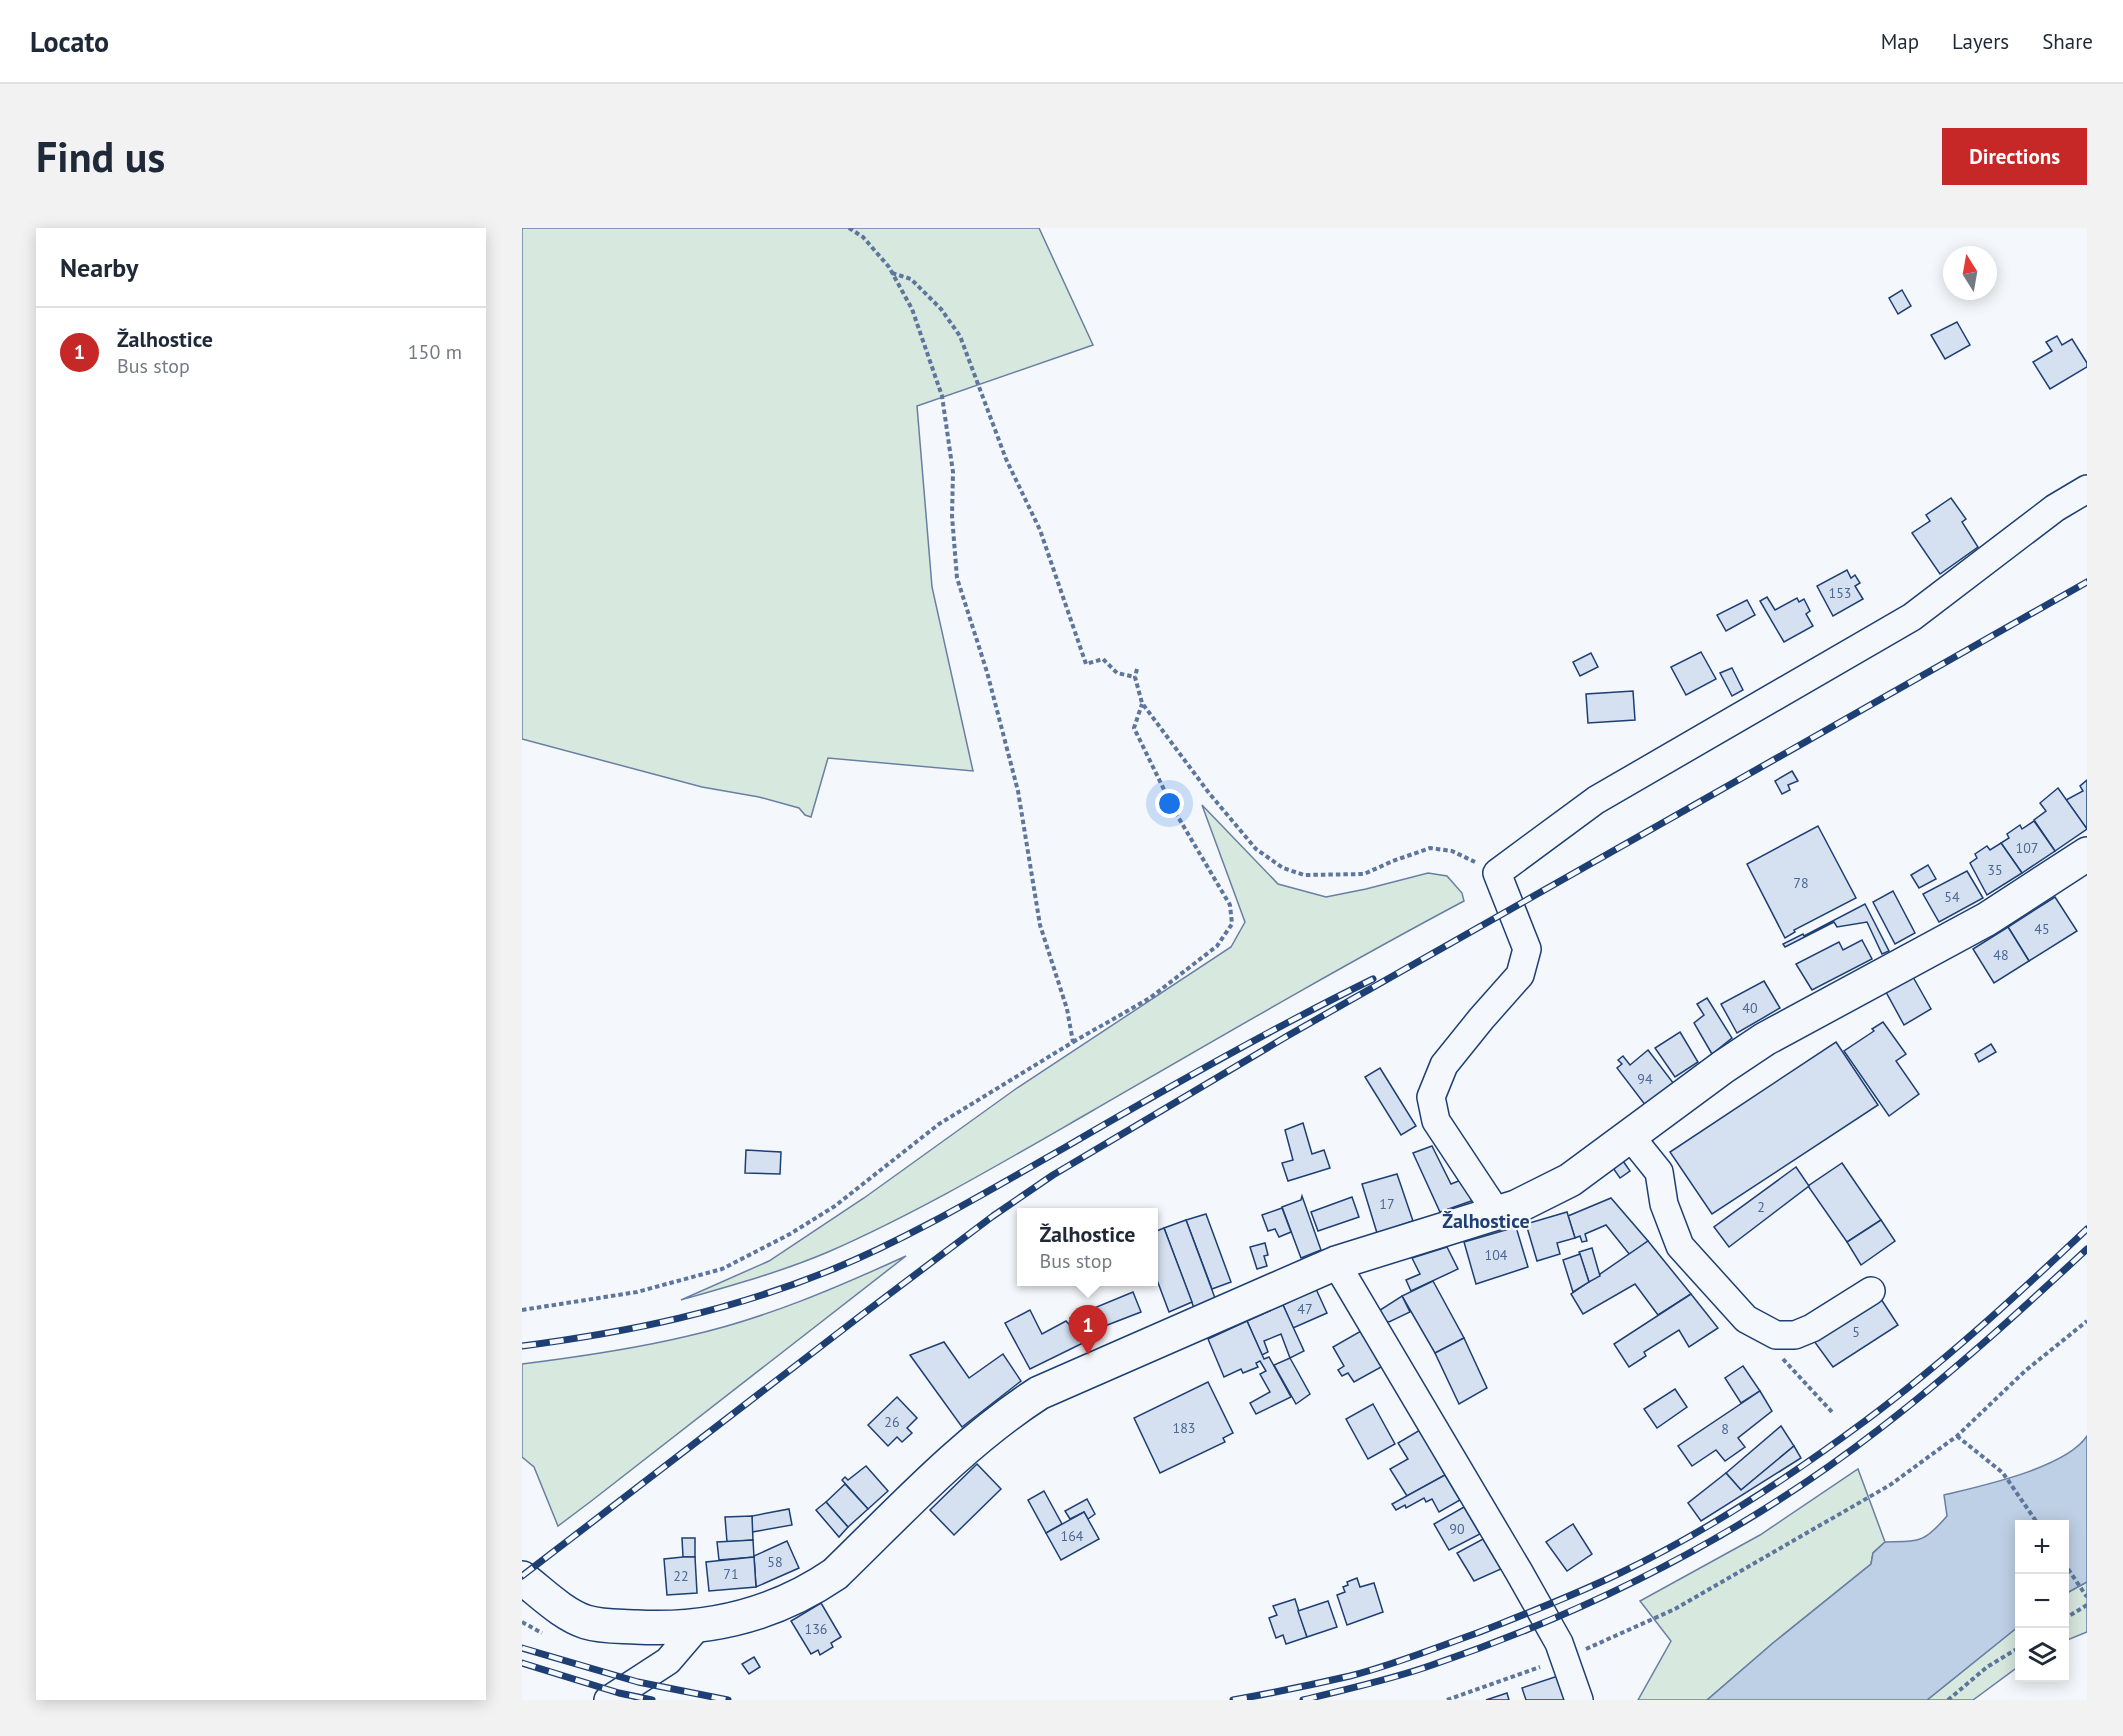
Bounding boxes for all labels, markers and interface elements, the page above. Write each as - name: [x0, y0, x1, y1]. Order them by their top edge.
- text: Locato: [30, 23, 109, 60]
- text: Map: [1881, 28, 1919, 55]
- text: Layers: [1952, 28, 2009, 55]
- text: Share: [2042, 28, 2093, 55]
- button: Directions: [1942, 128, 2087, 185]
- text: Find us: [36, 129, 165, 184]
- north arrow: [1943, 246, 1997, 300]
- text: Nearby: [60, 251, 138, 284]
- text: Žalhostice: [117, 325, 213, 353]
- text: 1: [74, 339, 85, 365]
- text: 150 m: [408, 339, 462, 365]
- text: Bus stop: [117, 353, 190, 379]
- house number: 153: [1829, 584, 1851, 602]
- your location: [1155, 789, 1184, 818]
- house number: 107: [2016, 839, 2038, 857]
- house number: 35: [1987, 861, 2003, 879]
- house number: 78: [1793, 874, 1809, 892]
- house number: 54: [1944, 888, 1960, 906]
- house number: 45: [2034, 920, 2050, 938]
- house number: 48: [1993, 946, 2009, 964]
- house number: 40: [1742, 999, 1758, 1017]
- house number: 94: [1637, 1070, 1653, 1088]
- house number: 17: [1379, 1195, 1395, 1213]
- house number: 2: [1757, 1198, 1765, 1216]
- popup: [1017, 1208, 1158, 1286]
- district label: Žalhostice: [1442, 1208, 1530, 1234]
- text: Žalhostice: [1039, 1220, 1136, 1248]
- house number: 104: [1485, 1246, 1508, 1264]
- text: Bus stop: [1039, 1248, 1112, 1274]
- house number: 47: [1297, 1300, 1313, 1318]
- pin: 1: [1068, 1306, 1108, 1355]
- house number: 5: [1852, 1323, 1860, 1341]
- house number: 26: [884, 1413, 900, 1431]
- house number: 183: [1173, 1419, 1195, 1437]
- house number: 8: [1721, 1420, 1729, 1438]
- house number: 90: [1449, 1520, 1465, 1538]
- map controls: [2015, 1520, 2069, 1682]
- button: +: [2015, 1520, 2069, 1574]
- house number: 164: [1061, 1527, 1084, 1545]
- house number: 58: [767, 1553, 783, 1571]
- house number: 71: [723, 1565, 739, 1583]
- house number: 22: [673, 1567, 689, 1585]
- button: −: [2015, 1574, 2069, 1628]
- house number: 136: [805, 1620, 827, 1638]
- button: layers: [2015, 1628, 2069, 1682]

